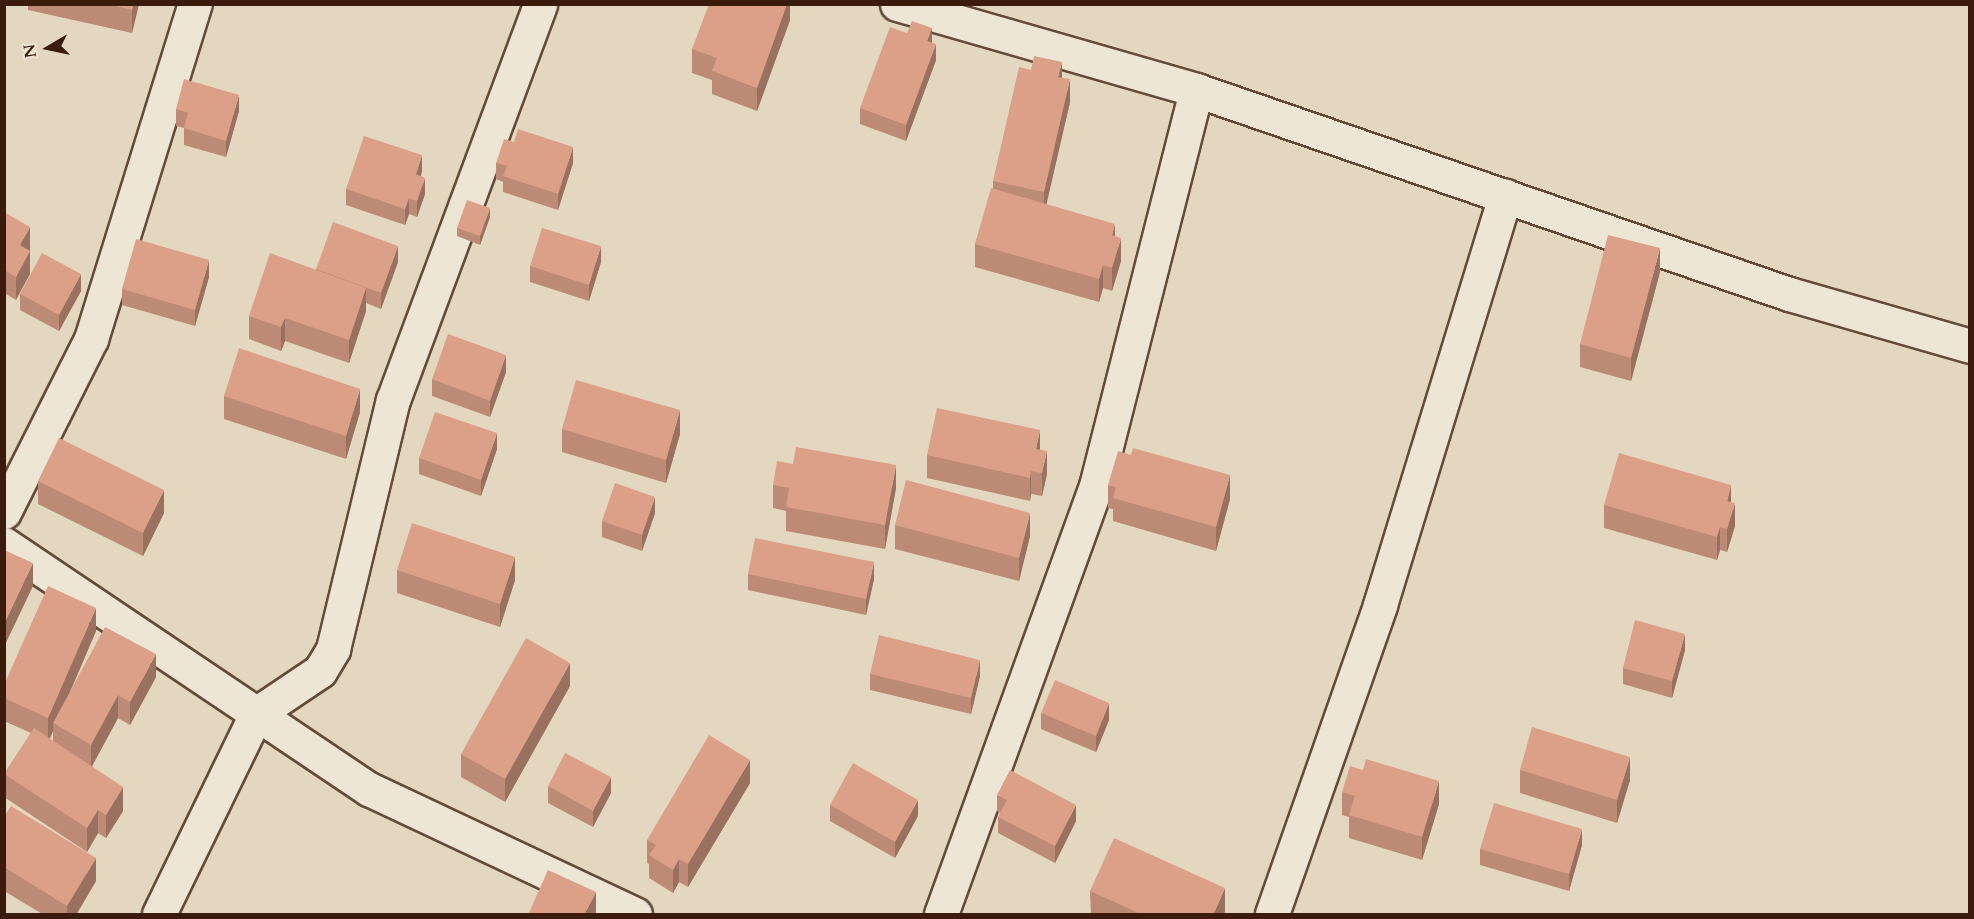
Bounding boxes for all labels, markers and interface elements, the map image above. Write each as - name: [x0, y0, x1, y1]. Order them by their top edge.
- north arrow: [18, 18, 78, 78]
- text: N: [18, 42, 42, 59]

